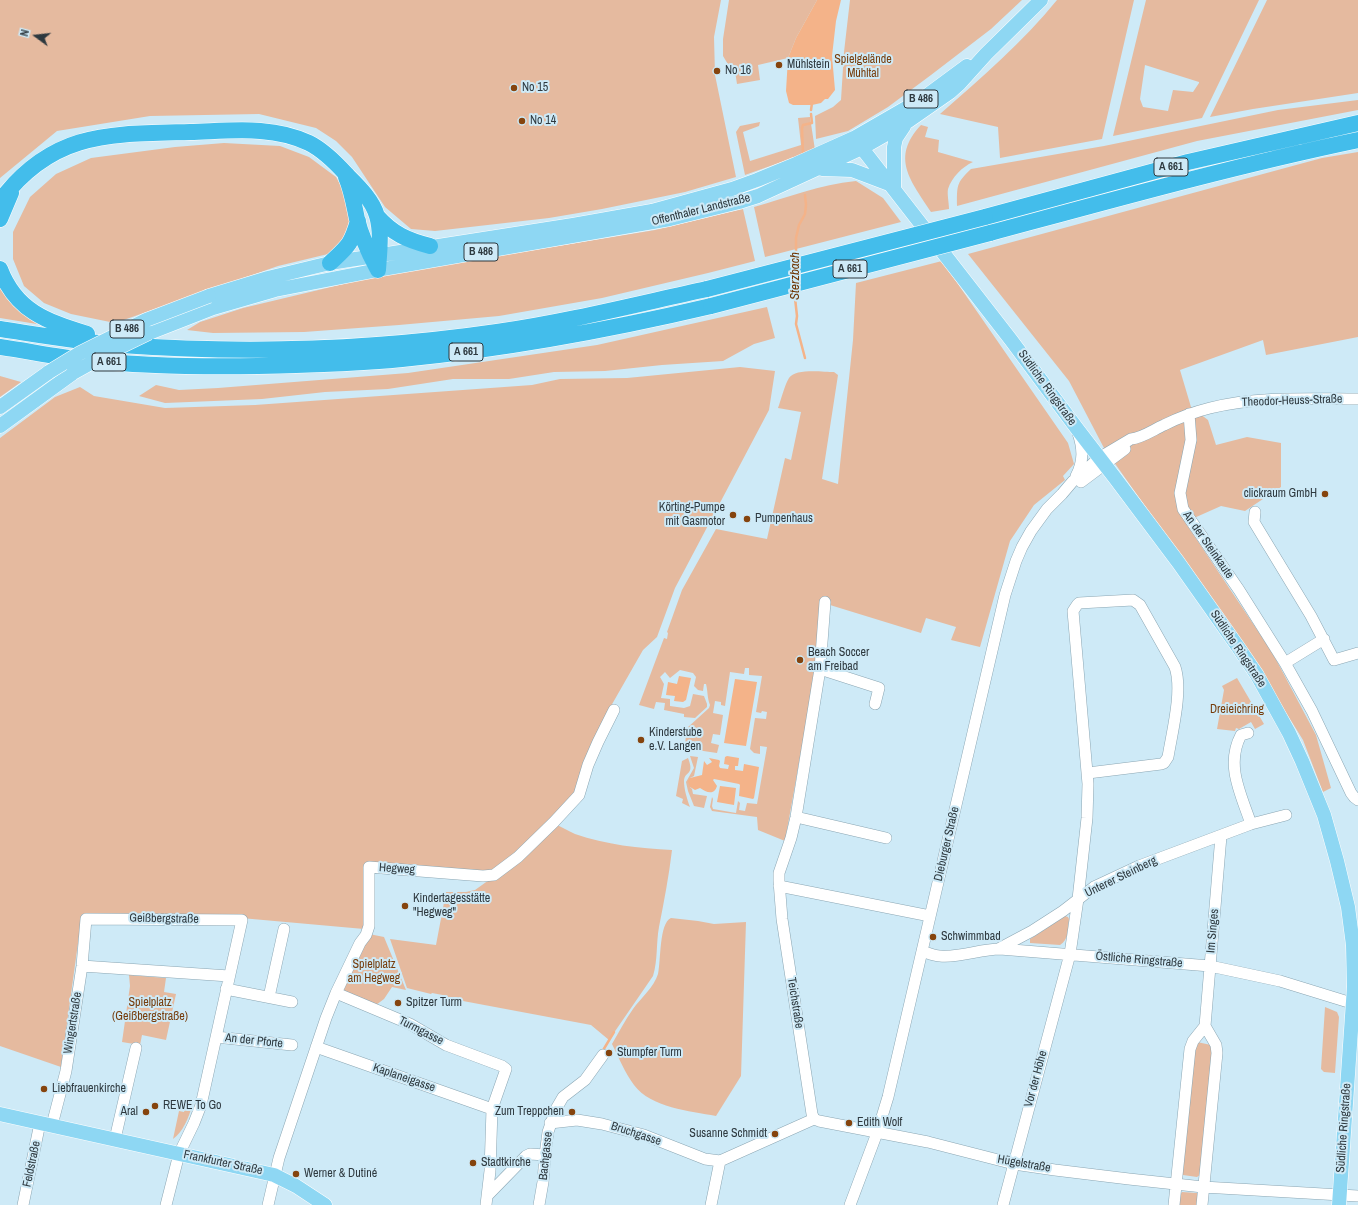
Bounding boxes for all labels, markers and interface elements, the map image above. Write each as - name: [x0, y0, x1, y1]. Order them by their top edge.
- north arrow: [16, 16, 56, 56]
- text: N: [17, 28, 32, 38]
- park label: Spielgelände Mühltal: [834, 53, 892, 81]
- place label: Mühlstein: [787, 58, 830, 72]
- marker: Mühlstein: [774, 60, 784, 70]
- place label: No 16: [725, 64, 751, 78]
- marker: No 16: [712, 66, 722, 76]
- place label: No 15: [522, 81, 548, 95]
- marker: No 15: [509, 83, 519, 93]
- road number: B 486: [904, 90, 938, 108]
- place label: No 14: [530, 114, 556, 128]
- marker: No 14: [517, 116, 527, 126]
- road number: A 661: [1154, 158, 1188, 176]
- street label: Offenthaler Landstraße: [650, 191, 752, 229]
- road number: B 486: [464, 243, 498, 261]
- water label: Sterzbach: [788, 252, 804, 300]
- road number: A 661: [833, 260, 867, 278]
- road number: B 486: [110, 320, 144, 338]
- road number: A 661: [449, 343, 483, 361]
- street label: Südliche Ringstraße: [1015, 347, 1079, 429]
- road number: A 661: [92, 353, 126, 371]
- street label: Theodor-Heuss-Straße: [1241, 392, 1343, 410]
- place label: clickraum GmbH: [1244, 487, 1317, 501]
- marker: clickraum GmbH: [1320, 489, 1330, 499]
- place label: Körting-Pumpe mit Gasmotor: [659, 501, 725, 529]
- street label: An der Steinkaute: [1180, 509, 1236, 581]
- marker: Körting-Pumpe mit Gasmotor: [728, 510, 738, 520]
- place label: Pumpenhaus: [755, 512, 813, 526]
- marker: Pumpenhaus: [742, 514, 752, 524]
- street label: Südliche Ringstraße: [1207, 608, 1269, 690]
- place label: Beach Soccer am Freibad: [808, 646, 869, 674]
- marker: Beach Soccer am Freibad: [795, 655, 805, 665]
- park label: Dreieichring: [1210, 703, 1264, 717]
- place label: Kinderstube e.V. Langen: [649, 726, 702, 754]
- marker: Kinderstube e.V. Langen: [636, 735, 646, 745]
- street label: Dieburger Straße: [931, 805, 963, 883]
- street label: Unterer Steinberg: [1083, 853, 1159, 901]
- street label: Hegweg: [378, 861, 416, 877]
- place label: Kindertagesstätte "Hegweg": [413, 892, 490, 920]
- marker: Kindertagesstätte "Hegweg": [400, 901, 410, 911]
- street label: Im Singes: [1204, 908, 1222, 954]
- street label: Geißbergstraße: [129, 911, 199, 927]
- place label: Schwimmbad: [941, 930, 1001, 944]
- marker: Schwimmbad: [928, 932, 938, 942]
- street label: Östliche Ringstraße: [1095, 949, 1183, 971]
- park label: Spielplatz am Hegweg: [348, 958, 400, 986]
- street label: Teichstraße: [784, 976, 806, 1030]
- street label: Wingertstraße: [61, 991, 85, 1055]
- park label: Spielplatz (Geißbergstraße): [112, 996, 188, 1024]
- place label: Spitzer Turm: [406, 996, 462, 1010]
- marker: Spitzer Turm: [393, 998, 403, 1008]
- street label: Turmgasse: [396, 1014, 446, 1048]
- street label: An der Pforte: [224, 1031, 284, 1051]
- place label: Stumpfer Turm: [617, 1046, 682, 1060]
- marker: Stumpfer Turm: [604, 1048, 614, 1058]
- street label: Vor der Höhe: [1022, 1049, 1050, 1109]
- street label: Kaplaneigasse: [371, 1061, 437, 1095]
- place label: Liebfrauenkirche: [52, 1082, 126, 1096]
- street label: Südliche Ringstraße: [1334, 1083, 1354, 1173]
- marker: Liebfrauenkirche: [39, 1084, 49, 1094]
- place label: REWE To Go: [163, 1099, 222, 1113]
- marker: REWE To Go: [150, 1101, 160, 1111]
- place label: Aral: [121, 1105, 138, 1119]
- place label: Zum Treppchen: [495, 1105, 564, 1119]
- marker: Aral: [141, 1107, 151, 1117]
- marker: Zum Treppchen: [567, 1107, 577, 1117]
- place label: Edith Wolf: [857, 1116, 902, 1130]
- marker: Edith Wolf: [844, 1118, 854, 1128]
- street label: Bruchgasse: [609, 1119, 663, 1149]
- place label: Susanne Schmidt: [689, 1127, 767, 1141]
- marker: Susanne Schmidt: [770, 1129, 780, 1139]
- street label: Bachgasse: [536, 1131, 556, 1181]
- street label: Feldstraße: [20, 1140, 44, 1188]
- street label: Frankfurter Straße: [182, 1148, 264, 1178]
- street label: Hügelstraße: [996, 1152, 1052, 1176]
- place label: Stadtkirche: [481, 1156, 531, 1170]
- marker: Stadtkirche: [468, 1158, 478, 1168]
- place label: Werner & Dutiné: [304, 1167, 377, 1181]
- marker: Werner & Dutiné: [291, 1169, 301, 1179]

